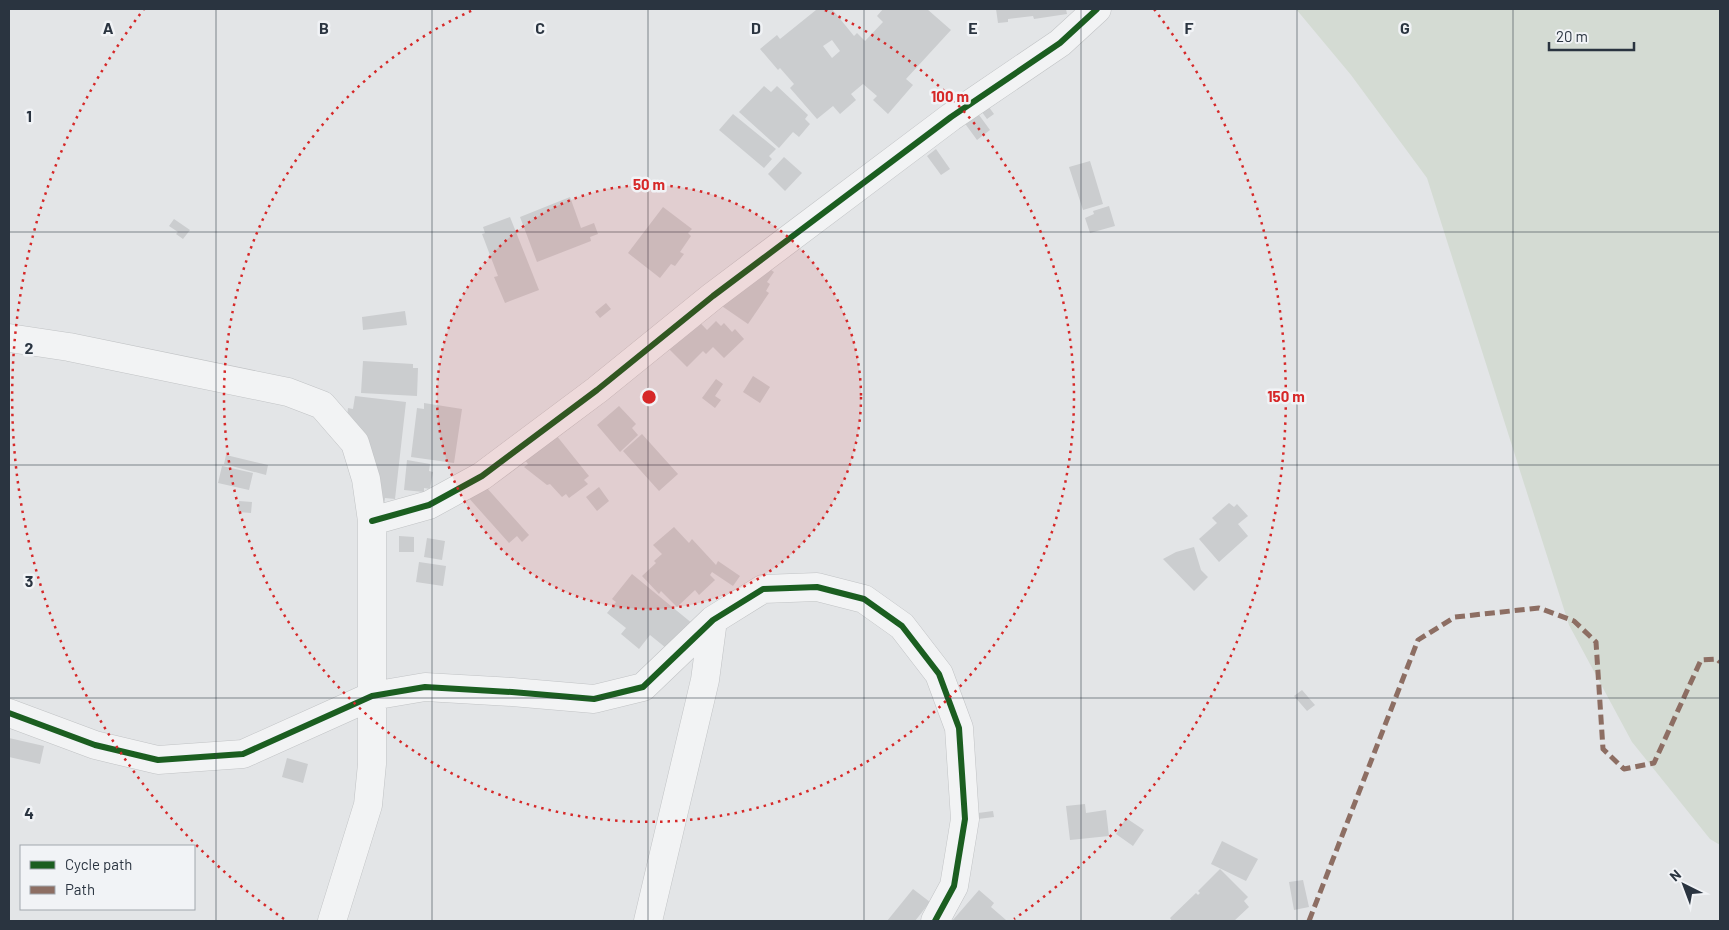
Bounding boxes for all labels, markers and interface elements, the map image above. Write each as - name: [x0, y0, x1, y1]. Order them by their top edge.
- text: A: [103, 18, 114, 37]
- text: B: [319, 18, 329, 37]
- text: C: [535, 18, 545, 37]
- text: D: [751, 18, 761, 37]
- text: E: [968, 18, 978, 37]
- text: F: [1185, 18, 1194, 37]
- text: G: [1400, 18, 1410, 37]
- scale bar: [1549, 20, 1634, 52]
- text: 20 m: [1556, 27, 1588, 45]
- text: 100 m: [931, 87, 969, 105]
- text: 1: [26, 106, 32, 125]
- text: 50 m: [633, 175, 665, 193]
- text: 2: [25, 338, 34, 357]
- text: 150 m: [1267, 387, 1305, 405]
- centre of rings: [640, 388, 658, 406]
- text: 3: [25, 571, 33, 590]
- text: 4: [24, 803, 34, 822]
- legend: [20, 845, 195, 910]
- text: Cycle path: [65, 855, 132, 873]
- north arrow: [1659, 860, 1709, 910]
- text: N: [1666, 866, 1684, 884]
- text: Path: [65, 880, 95, 898]

